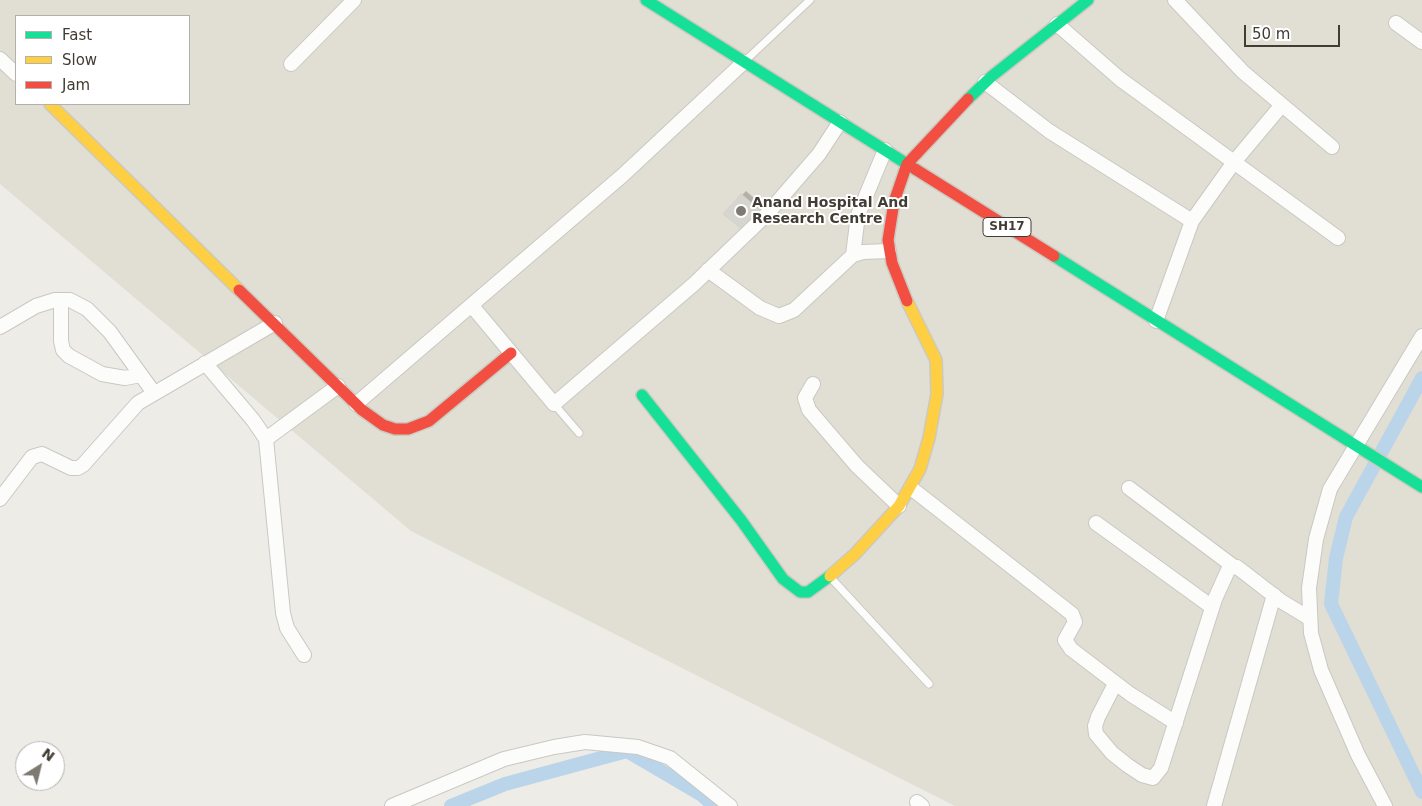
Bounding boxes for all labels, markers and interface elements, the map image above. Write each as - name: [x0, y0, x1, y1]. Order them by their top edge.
- legend: [15, 15, 190, 105]
- scale bar: [1247, 15, 1343, 47]
- text: 50 m: [1252, 25, 1290, 43]
- text: Fast: [62, 26, 92, 44]
- text: Slow: [62, 51, 97, 69]
- text: Jam: [62, 76, 90, 94]
- place label: Anand Hospital And Research Centre: [752, 195, 908, 228]
- marker: Anand Hospital And Research Centre: [734, 204, 748, 218]
- road number: SH17: [983, 218, 1031, 236]
- north arrow: [15, 741, 65, 791]
- text: N: [39, 745, 58, 765]

